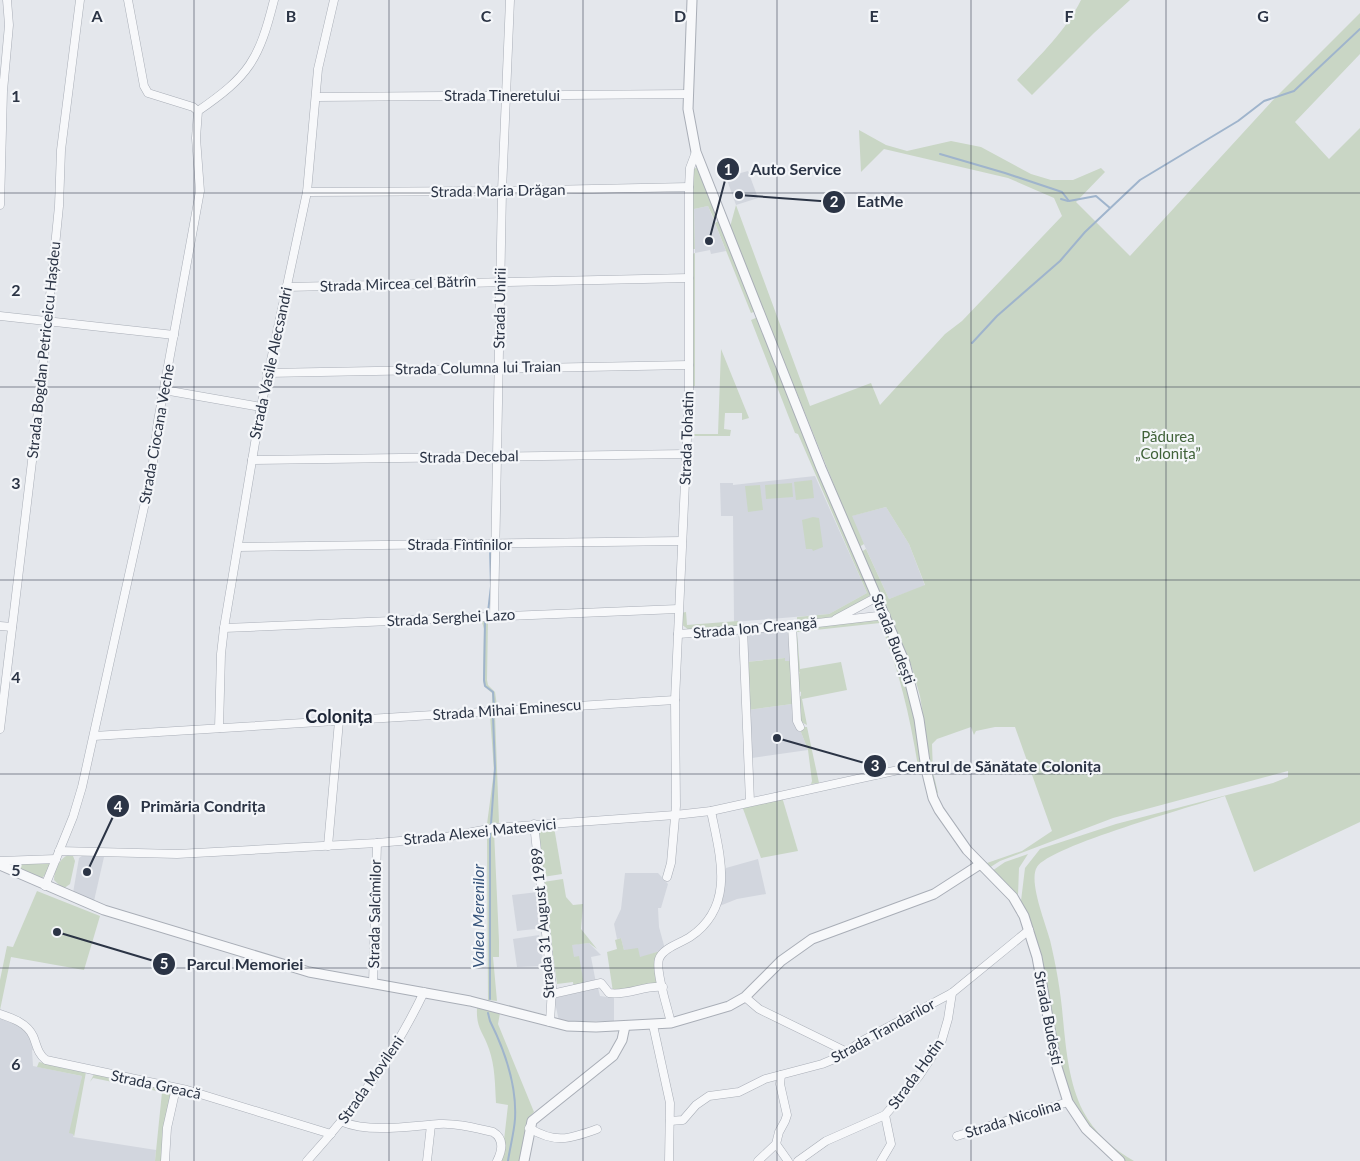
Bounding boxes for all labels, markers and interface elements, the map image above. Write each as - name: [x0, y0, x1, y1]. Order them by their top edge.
- text: A: [90, 6, 103, 25]
- text: B: [286, 6, 296, 25]
- text: C: [481, 6, 492, 25]
- text: D: [674, 6, 686, 25]
- text: E: [869, 6, 879, 25]
- text: F: [1064, 6, 1074, 25]
- text: G: [1257, 6, 1269, 25]
- text: 1: [11, 86, 21, 105]
- street label: Strada Tineretului: [444, 86, 560, 104]
- callout: Auto Service: [715, 154, 851, 185]
- text: Auto Service: [750, 159, 842, 178]
- text: 1: [724, 160, 732, 178]
- street label: Strada Maria Drăgan: [430, 180, 566, 200]
- callout: EatMe: [821, 186, 913, 217]
- text: EatMe: [857, 191, 904, 210]
- text: 2: [830, 192, 839, 210]
- street label: Strada Bogdan Petriceicu Hașdeu: [23, 240, 63, 459]
- street label: Strada Unirii: [489, 267, 509, 349]
- street label: Strada Mircea cel Bătrîn: [319, 271, 477, 295]
- text: 2: [11, 280, 21, 299]
- street label: Strada Vasile Alecsandri: [245, 285, 295, 441]
- street label: Strada Columna lui Traian: [395, 357, 561, 377]
- street label: Strada Ciocana Veche: [135, 362, 177, 505]
- street label: Strada Tohatin: [675, 391, 697, 485]
- park label: Pădurea „Colonița”: [1135, 427, 1201, 462]
- street label: Strada Decebal: [419, 446, 519, 466]
- text: 3: [11, 473, 21, 492]
- street label: Strada Fîntînilor: [408, 535, 513, 553]
- street label: Strada Budești: [868, 591, 919, 687]
- street label: Strada Serghei Lazo: [386, 605, 516, 629]
- street label: Strada Ion Creangă: [692, 613, 818, 641]
- text: 4: [11, 667, 21, 686]
- street label: Strada Mihai Eminescu: [432, 695, 582, 723]
- district label: Colonița: [305, 705, 373, 727]
- callout: Centrul de Sănătate Colonița: [862, 751, 1111, 782]
- text: 3: [871, 756, 879, 774]
- text: Centrul de Sănătate Colonița: [897, 756, 1101, 775]
- callout: Primăria Condrița: [105, 791, 275, 822]
- text: Primăria Condrița: [140, 796, 266, 815]
- text: 4: [114, 797, 123, 815]
- street label: Strada Alexei Mateevici: [403, 814, 557, 848]
- street label: Strada 31 August 1989: [526, 847, 558, 999]
- street label: Strada Salcîmilor: [364, 859, 384, 969]
- text: 5: [11, 860, 21, 879]
- water label: Valea Merenilor: [468, 864, 487, 968]
- callout: Parcul Memoriei: [151, 949, 313, 980]
- text: 5: [160, 954, 168, 972]
- text: Parcul Memoriei: [187, 954, 303, 973]
- street label: Strada Budești: [1031, 969, 1067, 1066]
- street label: Strada Trandarilor: [827, 994, 938, 1066]
- street label: Strada Movileni: [333, 1032, 407, 1127]
- street label: Strada Hotin: [884, 1035, 947, 1112]
- text: 6: [11, 1054, 21, 1073]
- street label: Strada Greacă: [110, 1066, 203, 1102]
- street label: Strada Nicolina: [963, 1095, 1063, 1141]

